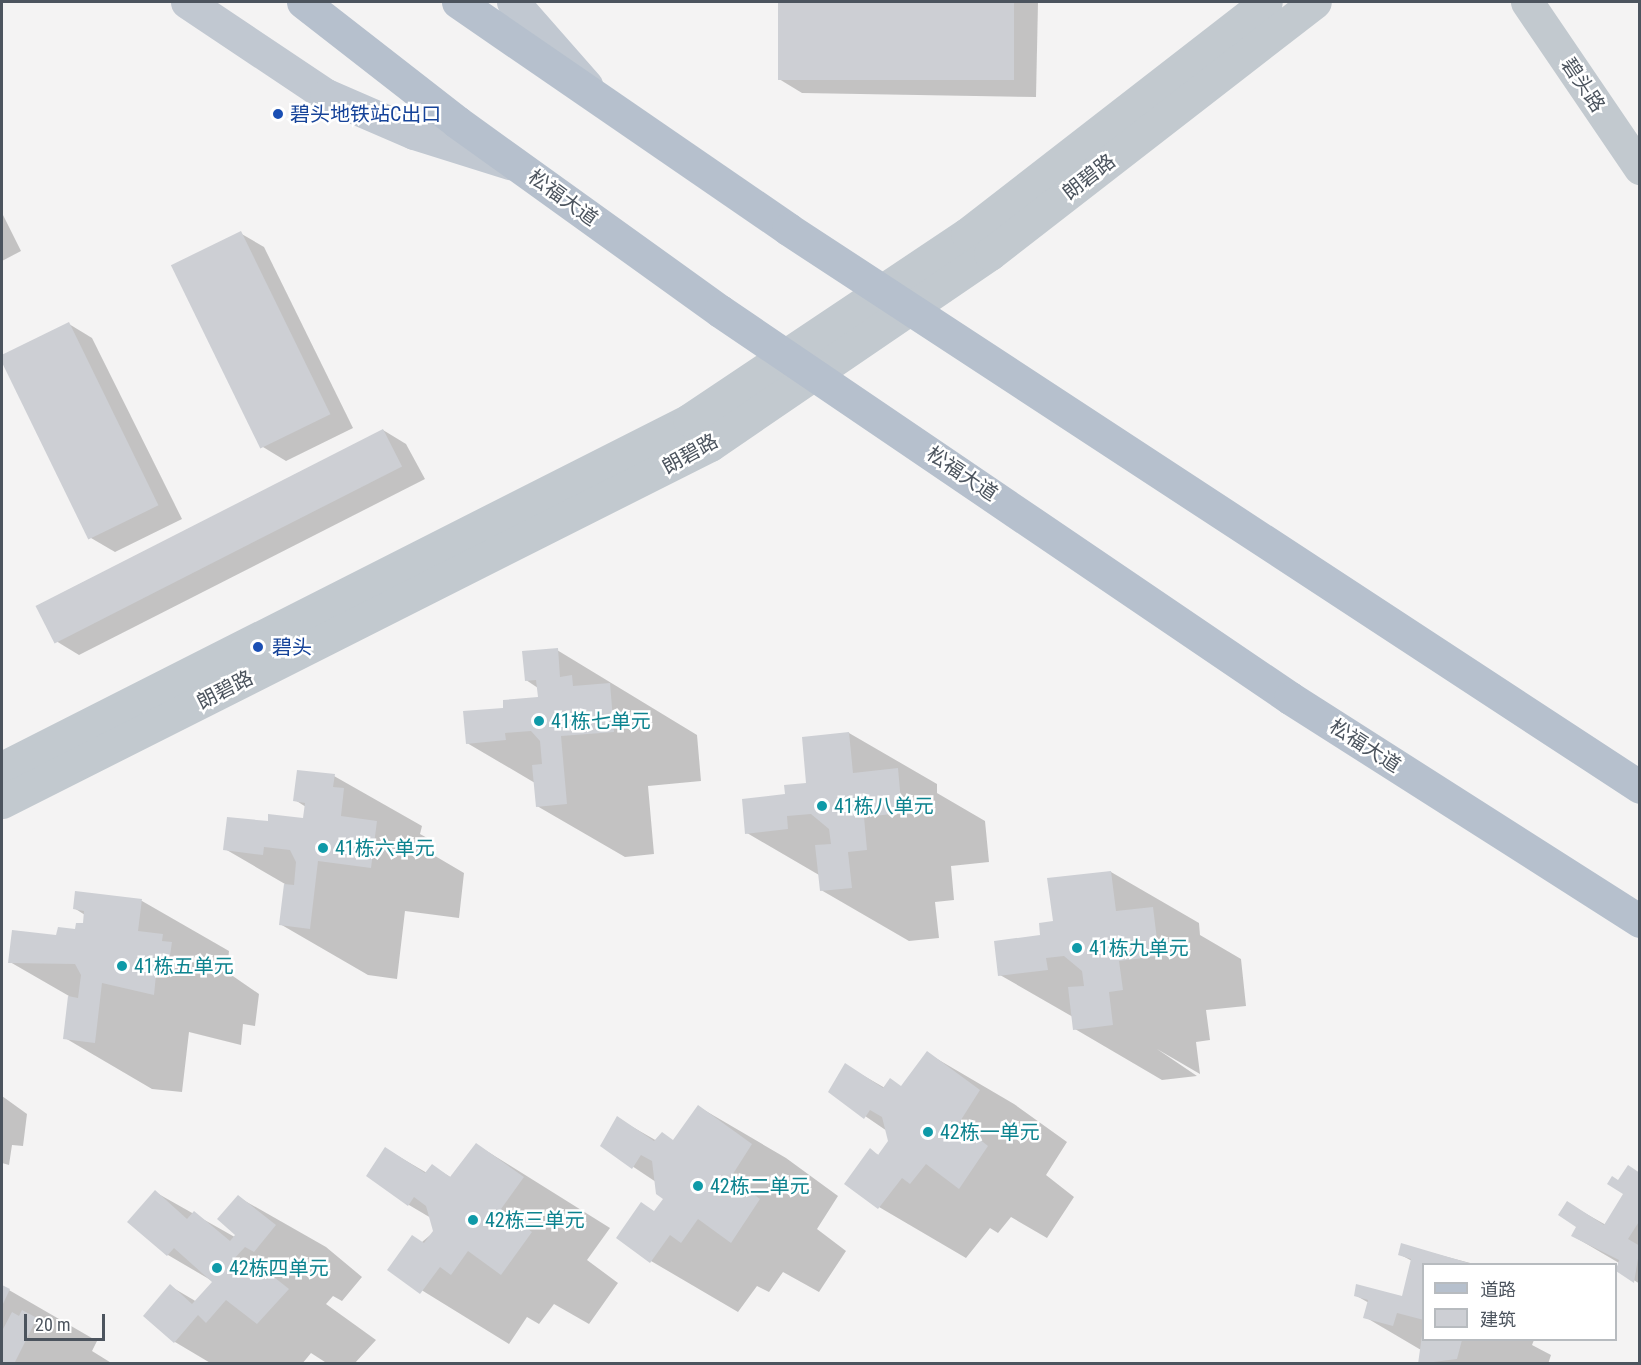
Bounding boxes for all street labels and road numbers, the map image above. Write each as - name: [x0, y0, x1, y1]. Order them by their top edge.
- street label: 碧头路: [1556, 53, 1610, 117]
- street label: 朗碧路: [1058, 149, 1120, 205]
- street label: 松福大道: [524, 165, 602, 231]
- street label: 朗碧路: [658, 429, 722, 479]
- street label: 松福大道: [922, 442, 1002, 506]
- street label: 朗碧路: [193, 666, 257, 714]
- street label: 松福大道: [1325, 714, 1405, 778]

